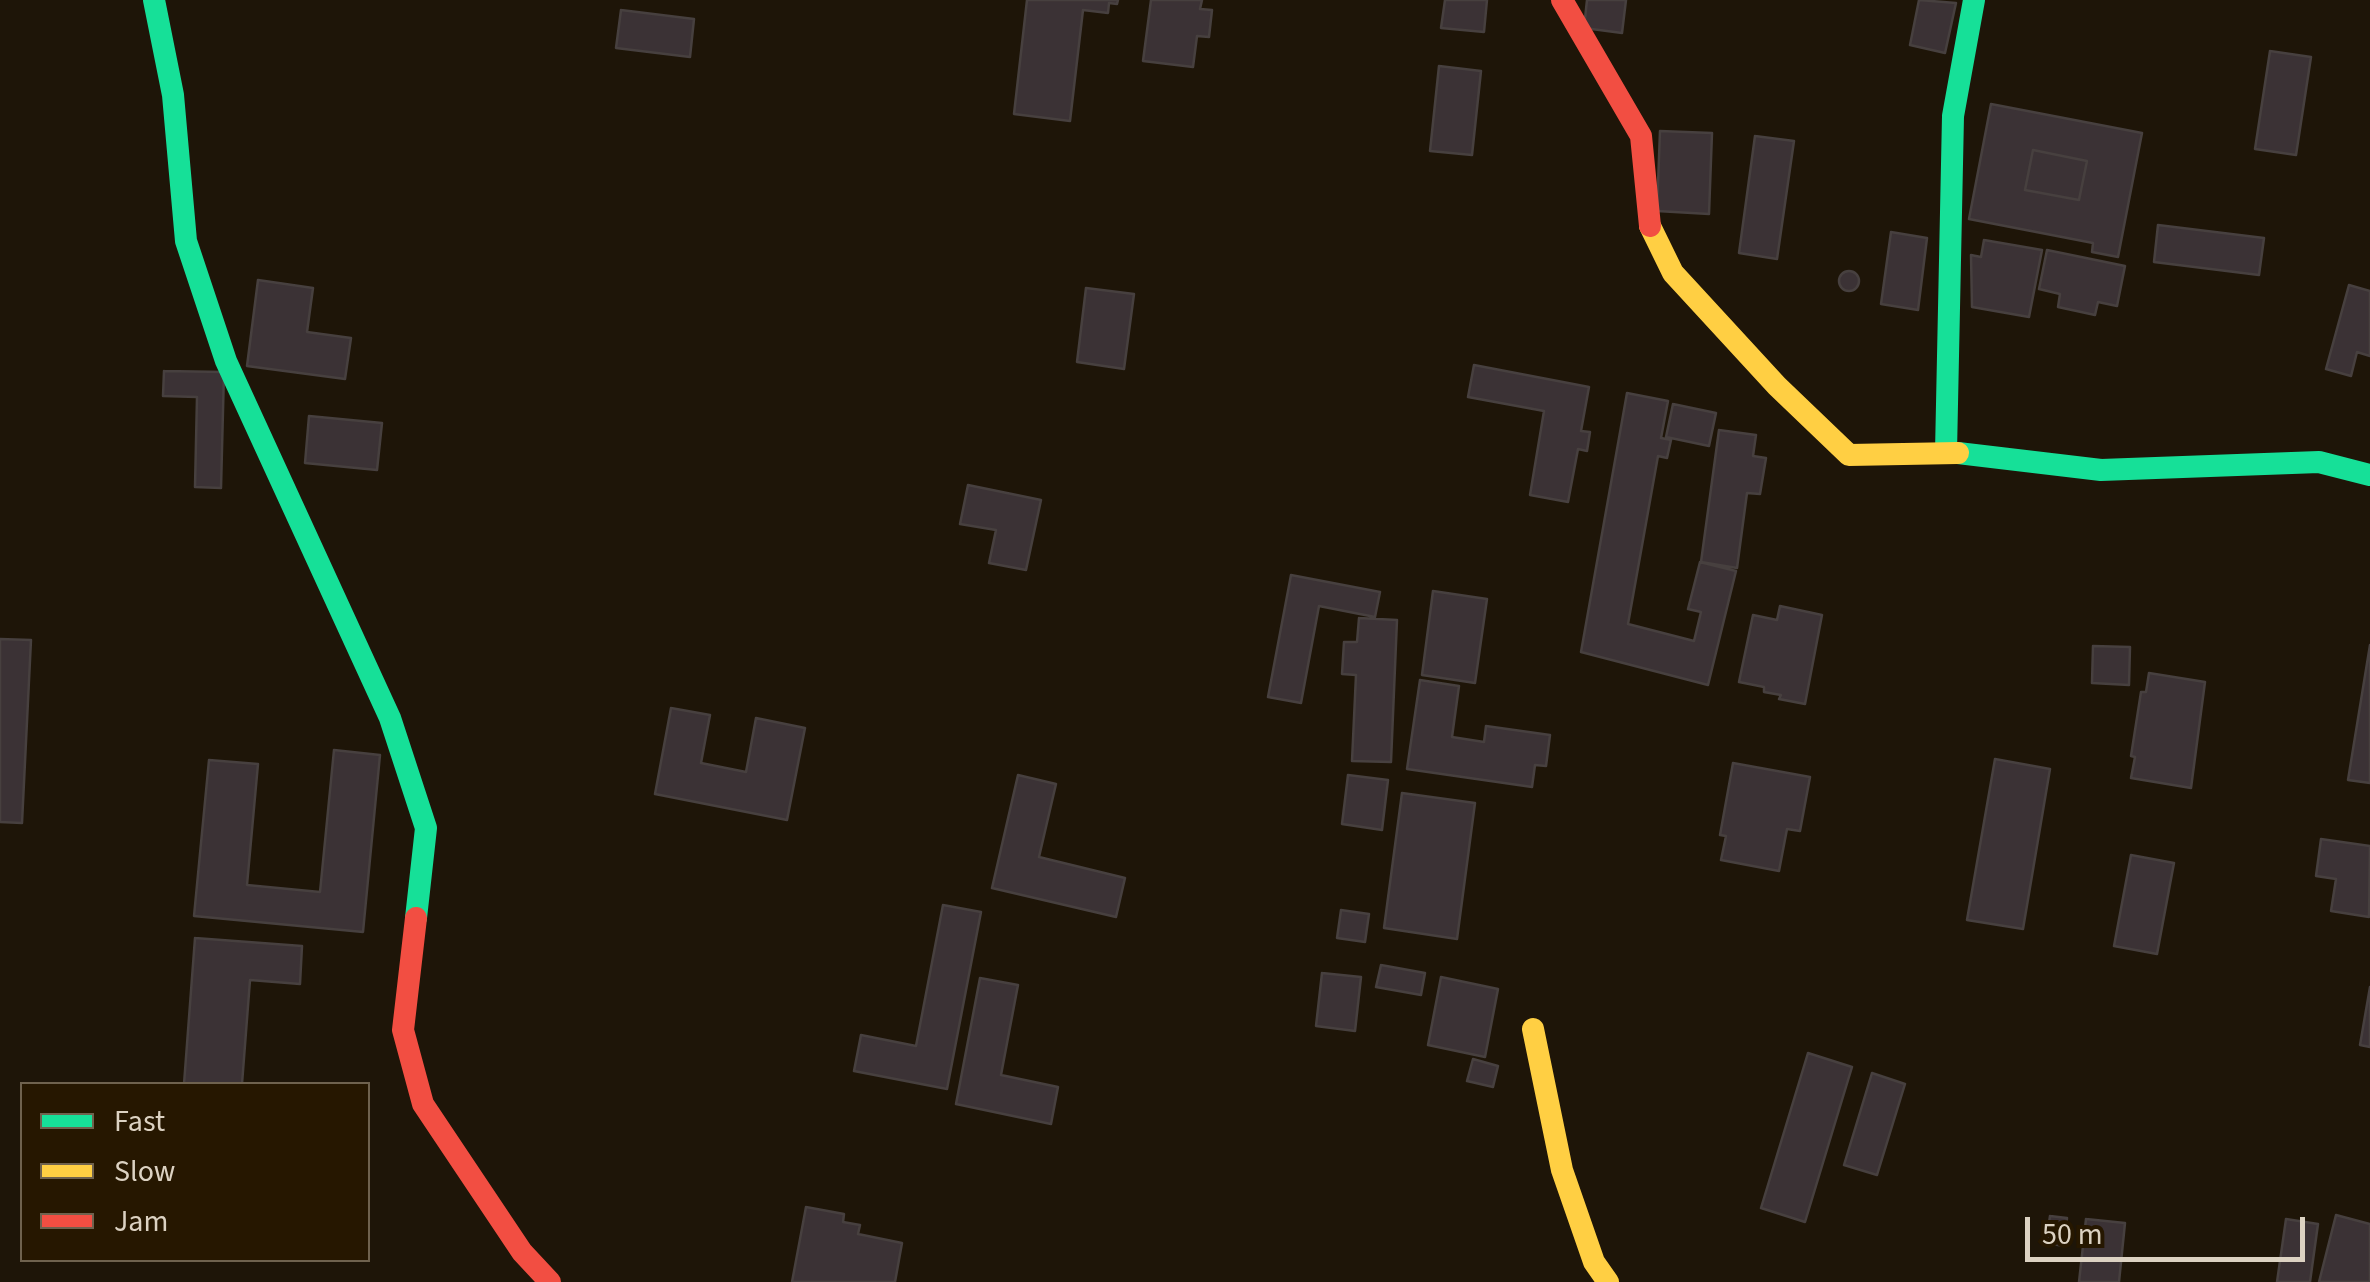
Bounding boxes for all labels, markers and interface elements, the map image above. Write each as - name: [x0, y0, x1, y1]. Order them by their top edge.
- legend: [20, 1082, 370, 1262]
- text: Fast: [114, 1100, 165, 1143]
- text: Slow: [114, 1150, 175, 1193]
- scale bar: [2030, 1197, 2310, 1259]
- text: Jam: [114, 1200, 168, 1243]
- text: 50 m: [2042, 1213, 2103, 1256]

